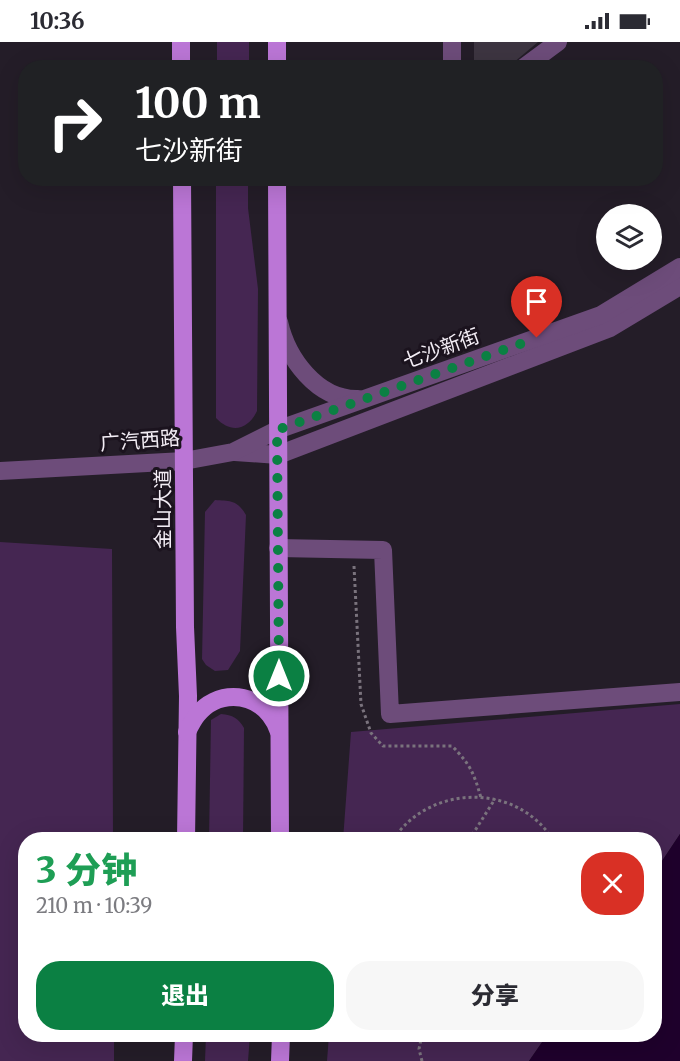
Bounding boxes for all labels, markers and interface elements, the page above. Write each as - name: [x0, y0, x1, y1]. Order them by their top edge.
- text: 10:36: [30, 7, 85, 35]
- text: 100 m: [135, 77, 261, 129]
- icon: right: [36, 84, 114, 162]
- text: 七沙新街: [135, 133, 243, 167]
- map controls: [596, 204, 662, 270]
- button: layers: [596, 204, 662, 270]
- pin: [511, 276, 562, 338]
- icon: arrive: [520, 285, 553, 318]
- street label: 七沙新街: [399, 323, 483, 373]
- street label: 广汽西路: [99, 425, 181, 455]
- street label: 金山大道: [150, 469, 175, 549]
- position arrow: [247, 644, 311, 708]
- text: 3 分钟: [36, 848, 137, 893]
- button: close: [581, 852, 644, 915]
- text: 210 m · 10:39: [36, 893, 152, 918]
- button: 退出: [36, 961, 334, 1030]
- button: 分享: [346, 961, 644, 1030]

